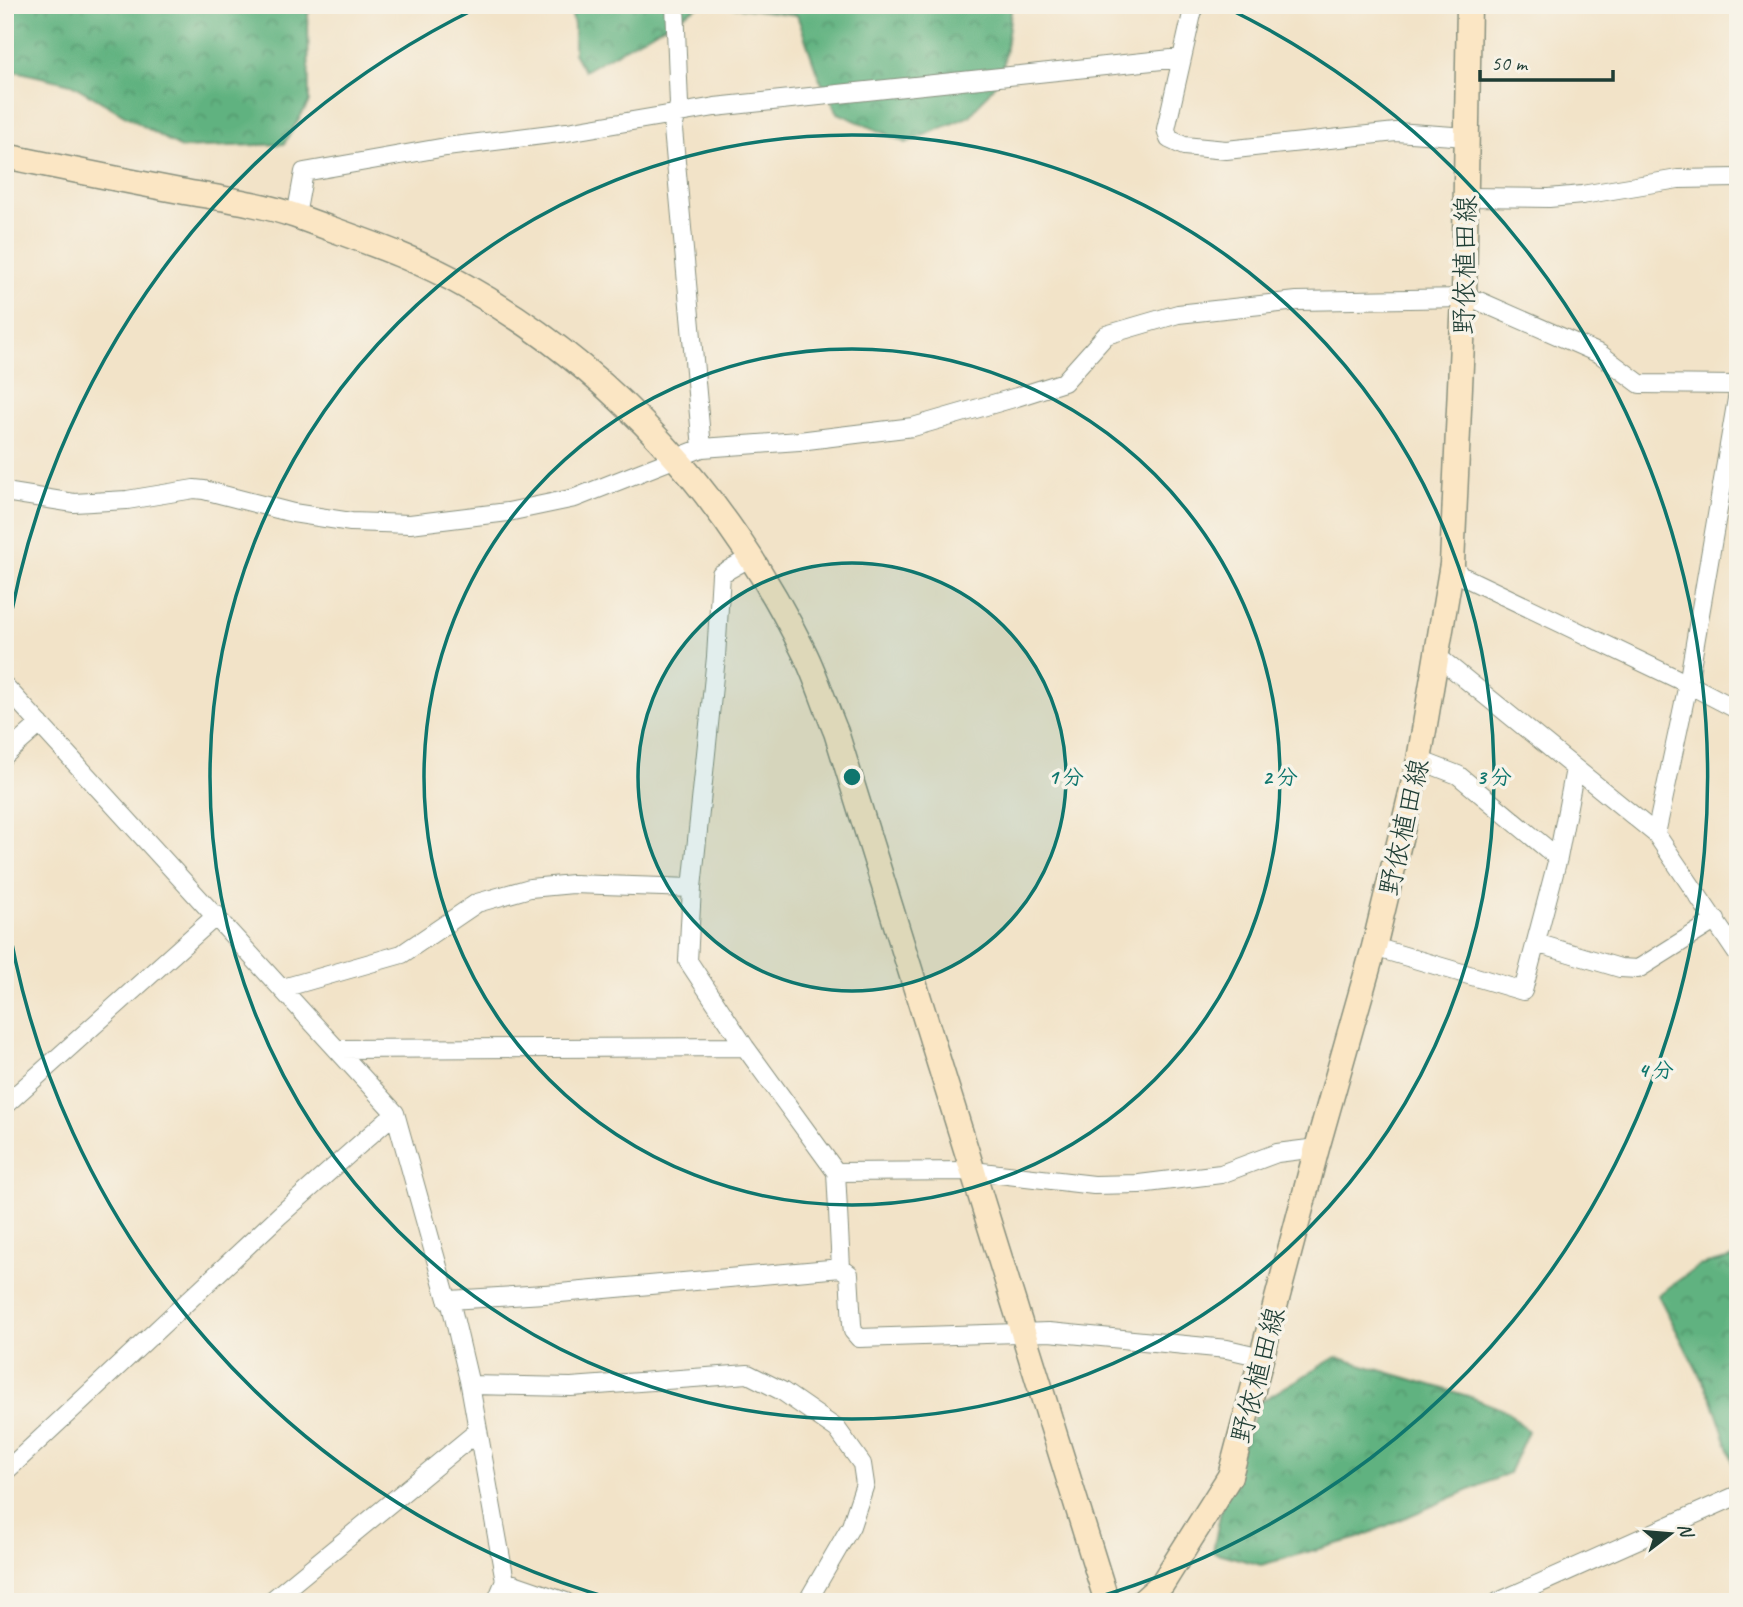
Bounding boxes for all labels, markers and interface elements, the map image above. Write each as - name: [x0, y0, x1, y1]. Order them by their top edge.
- scale bar: [1480, 38, 1614, 82]
- text: 50 m: [1491, 50, 1529, 76]
- street label: 野依植田線: [1446, 195, 1483, 335]
- street label: 野依植田線: [1371, 755, 1436, 899]
- text: 1 分: [1048, 764, 1084, 790]
- text: 2 分: [1262, 764, 1298, 790]
- text: 3 分: [1476, 764, 1512, 790]
- centre of rings: [840, 765, 864, 789]
- text: 4 分: [1638, 1057, 1674, 1083]
- street label: 野依植田線: [1222, 1303, 1293, 1447]
- north arrow: [1634, 1498, 1704, 1568]
- text: N: [1672, 1521, 1699, 1542]

